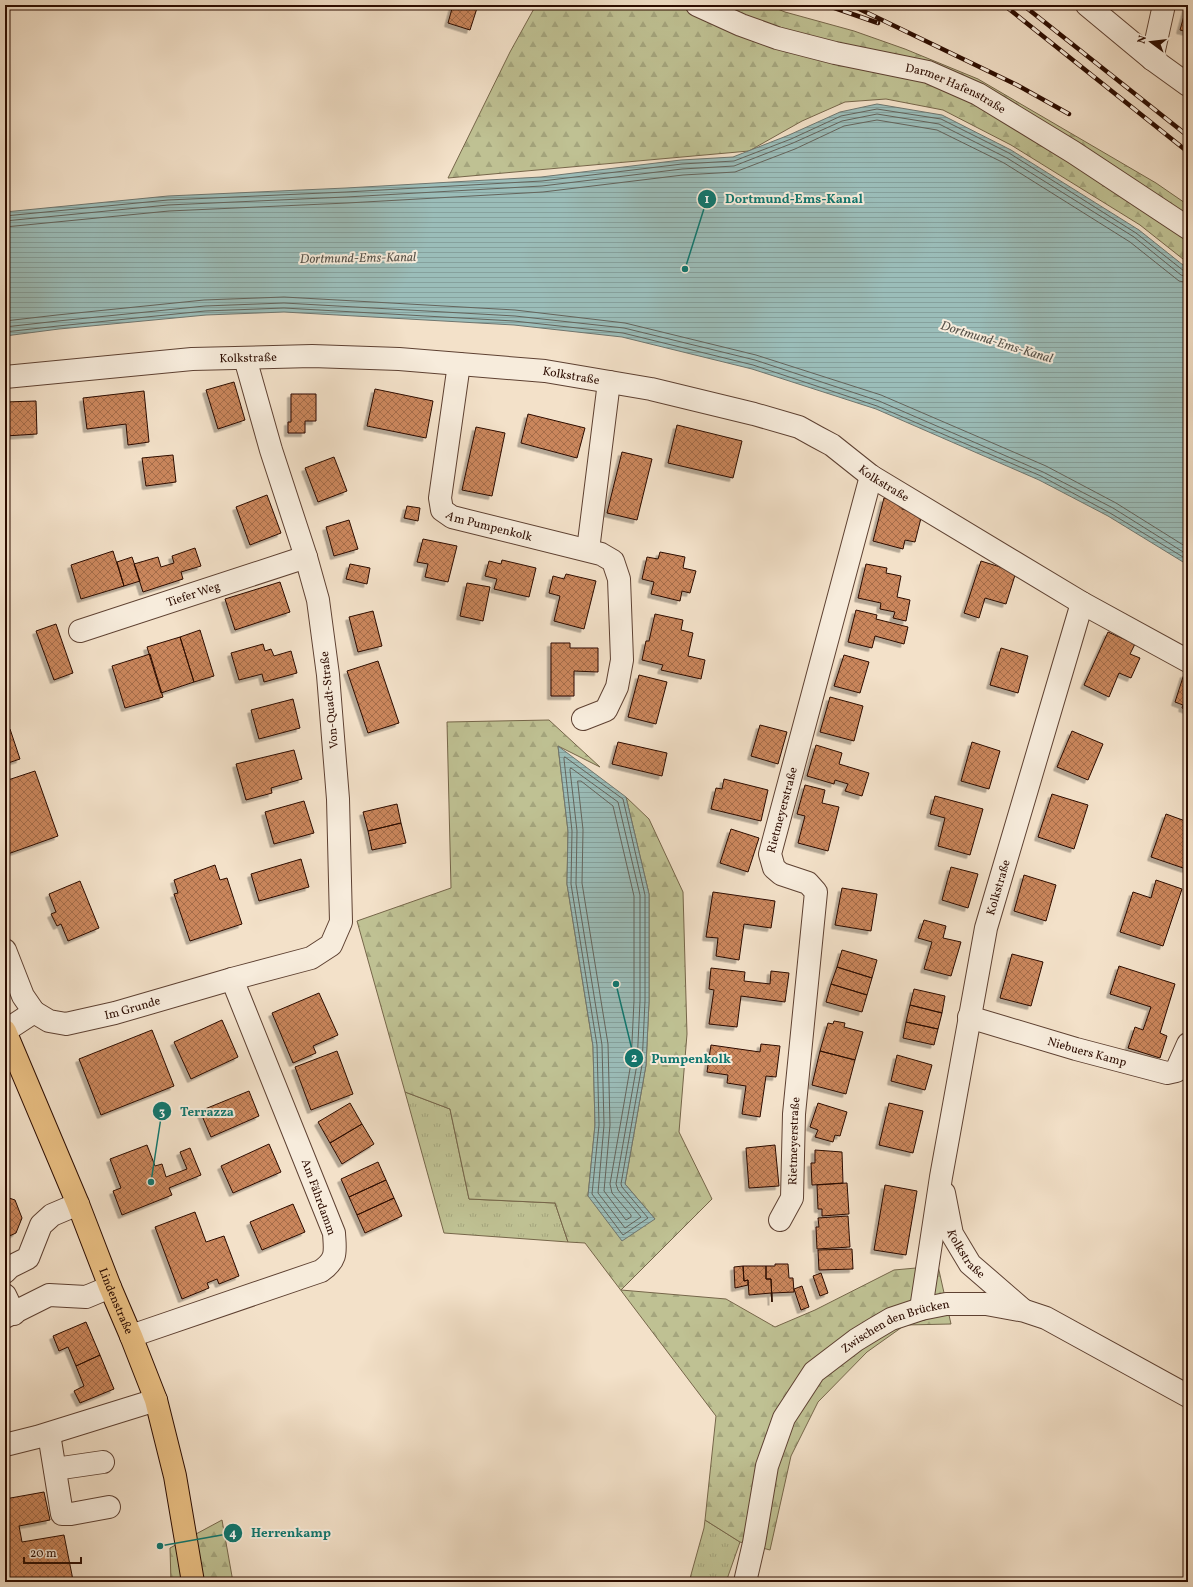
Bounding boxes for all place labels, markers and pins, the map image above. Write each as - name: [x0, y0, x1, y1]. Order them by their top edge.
- callout: Dortmund-Ems-Kanal: [697, 186, 871, 211]
- callout: Pumpenkolk: [624, 1046, 739, 1071]
- callout: Terrazza: [152, 1099, 242, 1124]
- callout: Herrenkamp: [223, 1520, 339, 1545]

